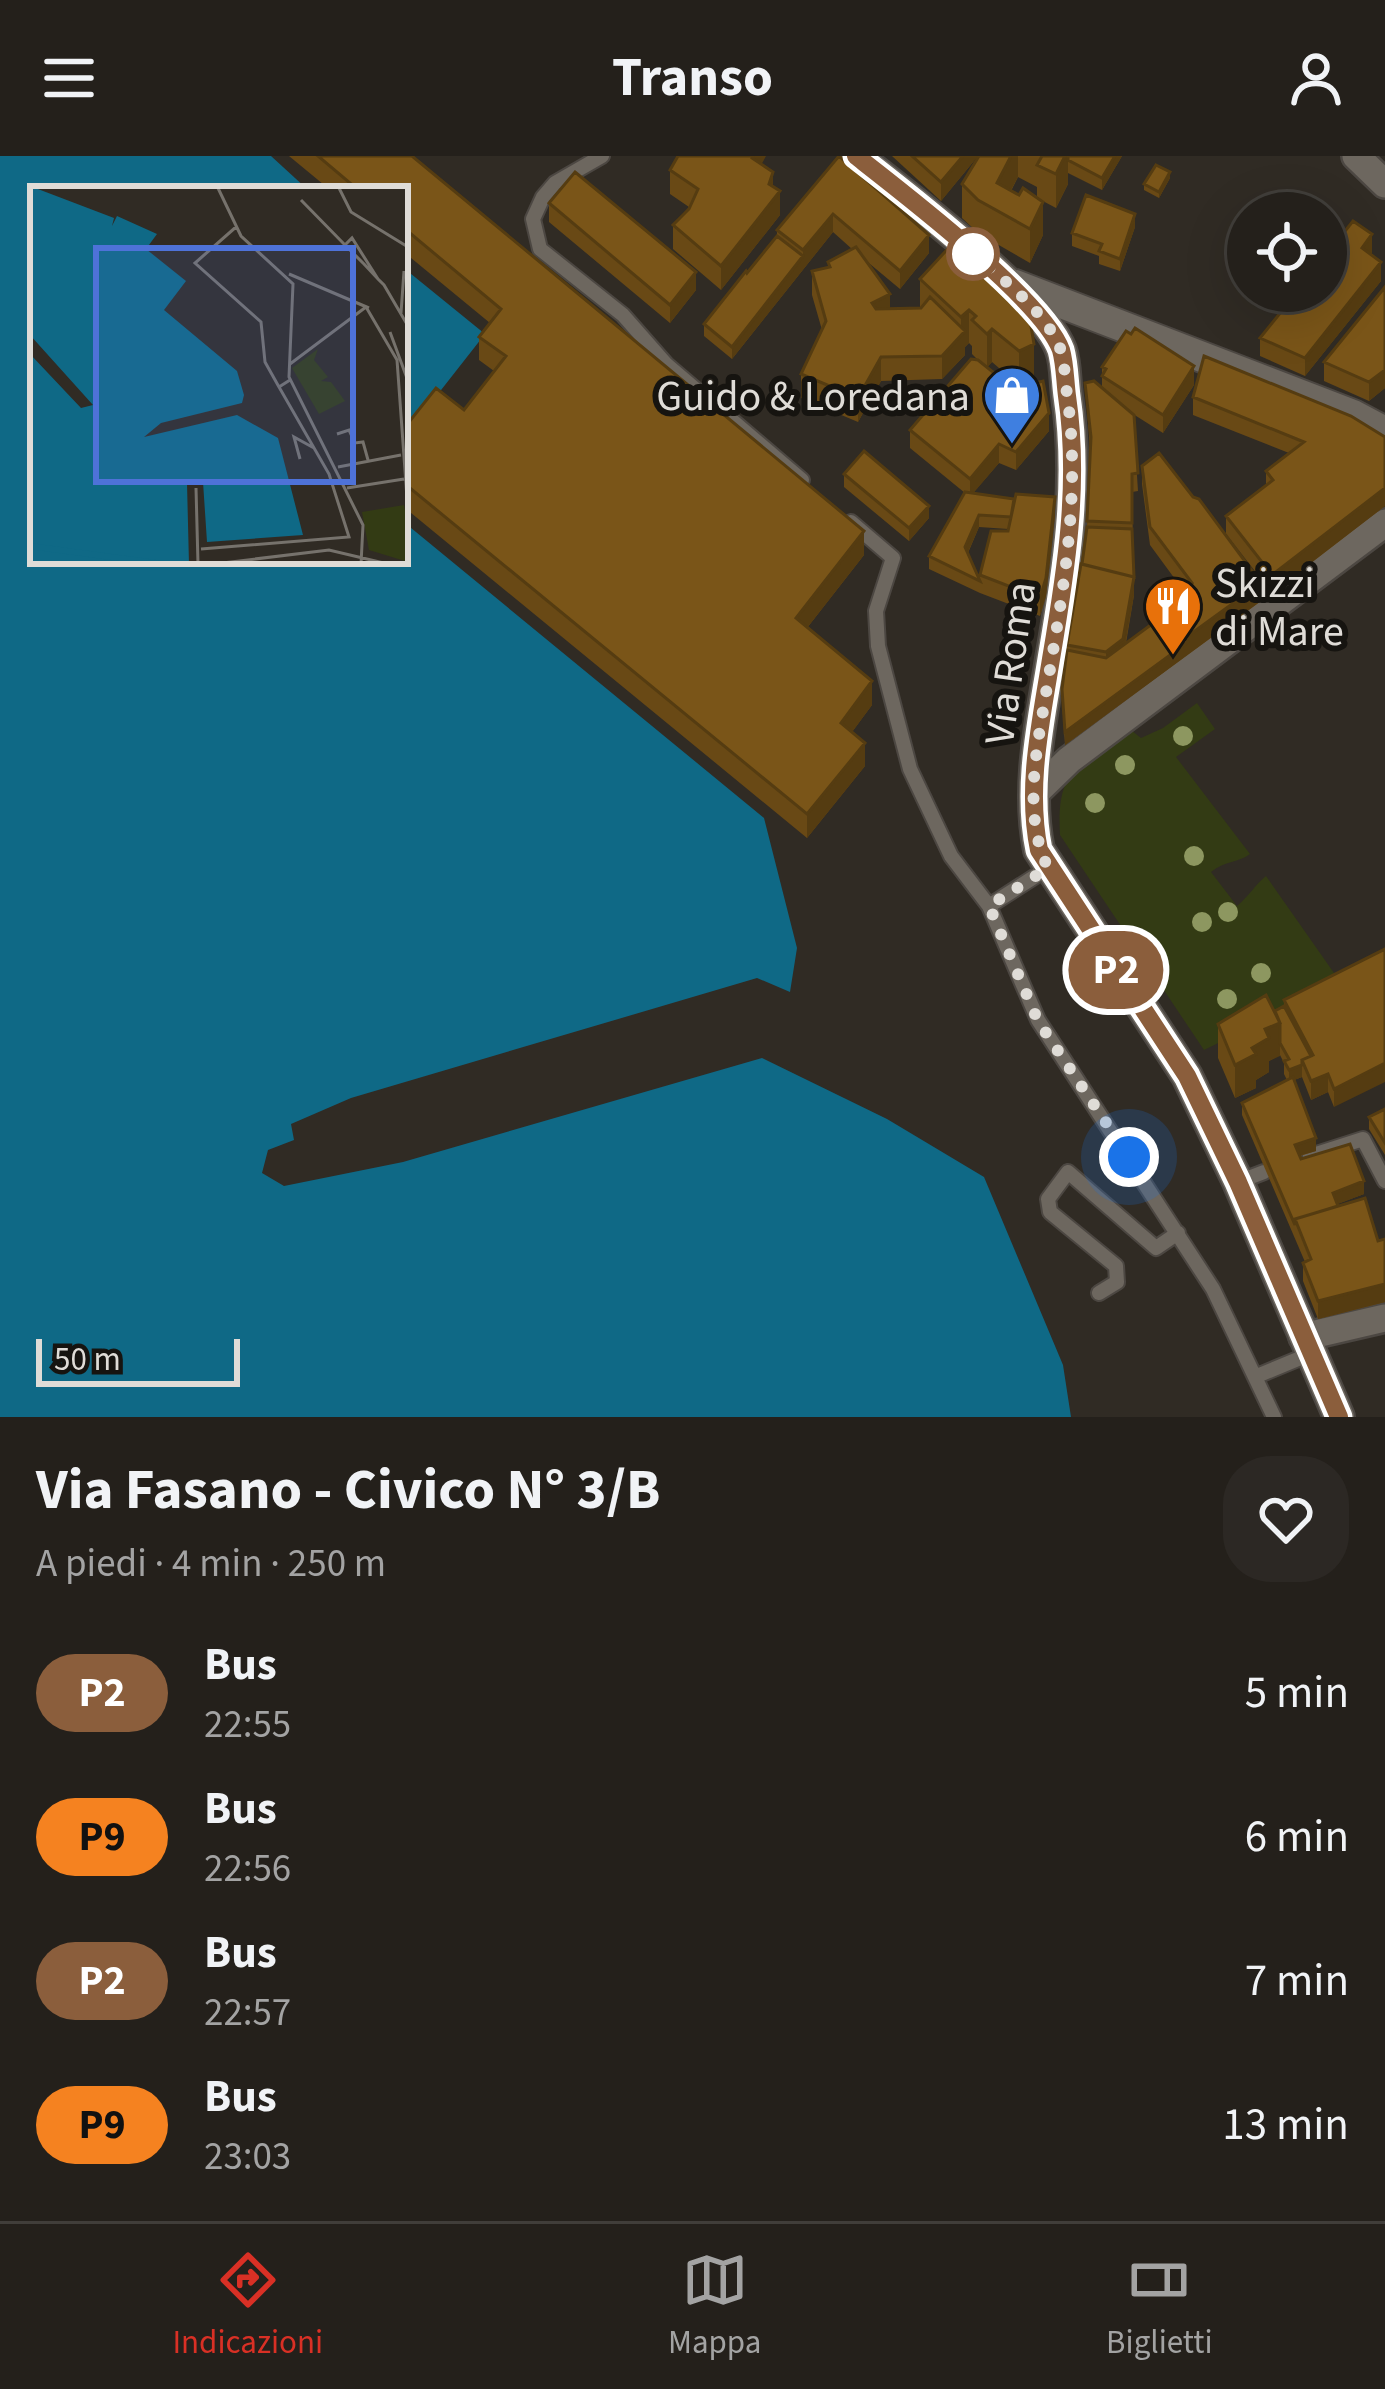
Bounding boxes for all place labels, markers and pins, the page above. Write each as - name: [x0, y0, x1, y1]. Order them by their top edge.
- unlabelled marker: [948, 229, 998, 279]
- shop icon: Guido & Loredana: [981, 364, 1043, 446]
- place label: Guido & Loredana: [656, 367, 970, 427]
- place label: Skizzi di Mare: [1215, 554, 1344, 662]
- restaurant icon: Skizzi di Mare: [1142, 575, 1204, 657]

